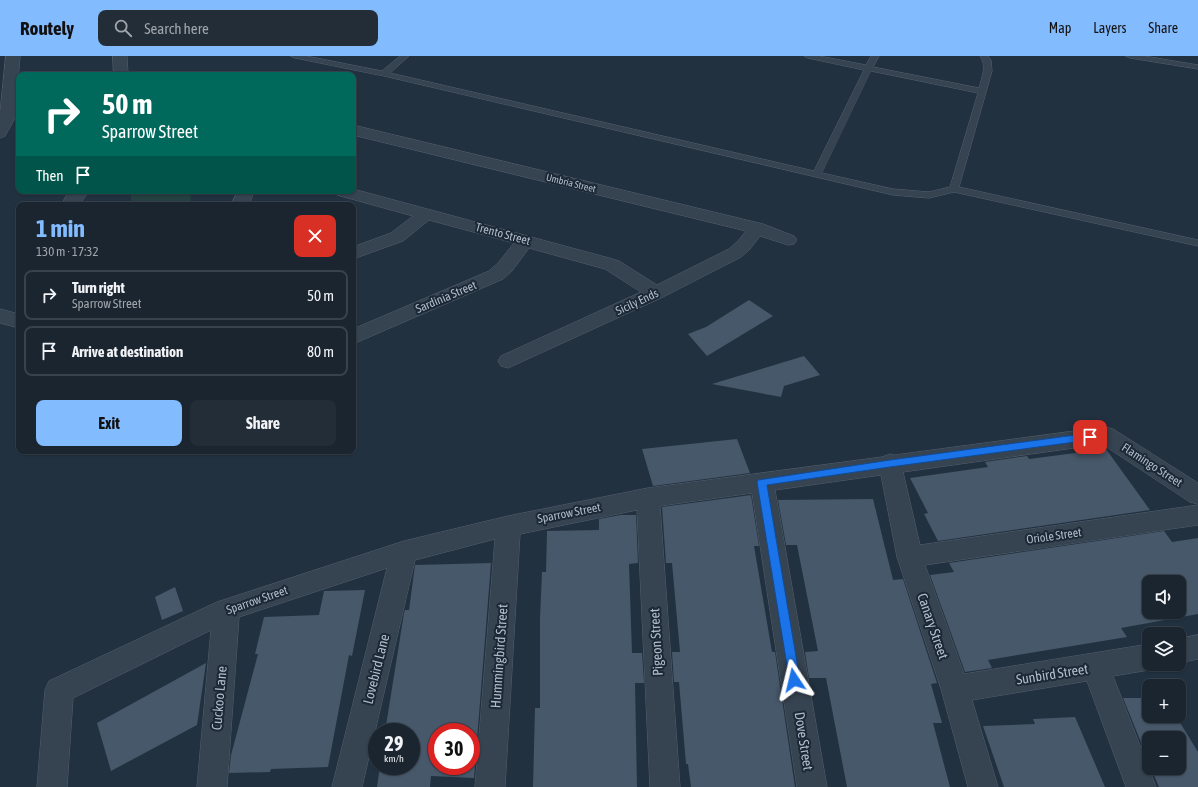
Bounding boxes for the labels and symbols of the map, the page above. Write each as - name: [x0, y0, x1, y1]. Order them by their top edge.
- street label: Umbria Street: [545, 171, 597, 195]
- street label: Trento Street: [474, 220, 533, 248]
- street label: Sardinia Street: [413, 278, 479, 316]
- street label: Sicily Ends: [613, 286, 661, 318]
- pin: [1073, 420, 1107, 454]
- street label: Flamingo Street: [1119, 440, 1185, 490]
- street label: Sparrow Street: [536, 500, 602, 526]
- street label: Oriole Street: [1026, 525, 1083, 547]
- street label: Sparrow Street: [224, 583, 290, 617]
- street label: Canary Street: [914, 591, 952, 661]
- street label: Hummingbird Street: [487, 603, 511, 709]
- street label: Pigeon Street: [646, 608, 666, 676]
- street label: Lovebird Lane: [360, 632, 392, 706]
- position arrow: [773, 659, 815, 701]
- street label: Sunbird Street: [1015, 660, 1089, 688]
- street label: Cuckoo Lane: [208, 665, 230, 731]
- street label: Dove Street: [791, 711, 817, 771]
- speed limit sign: 30: [428, 723, 480, 775]

